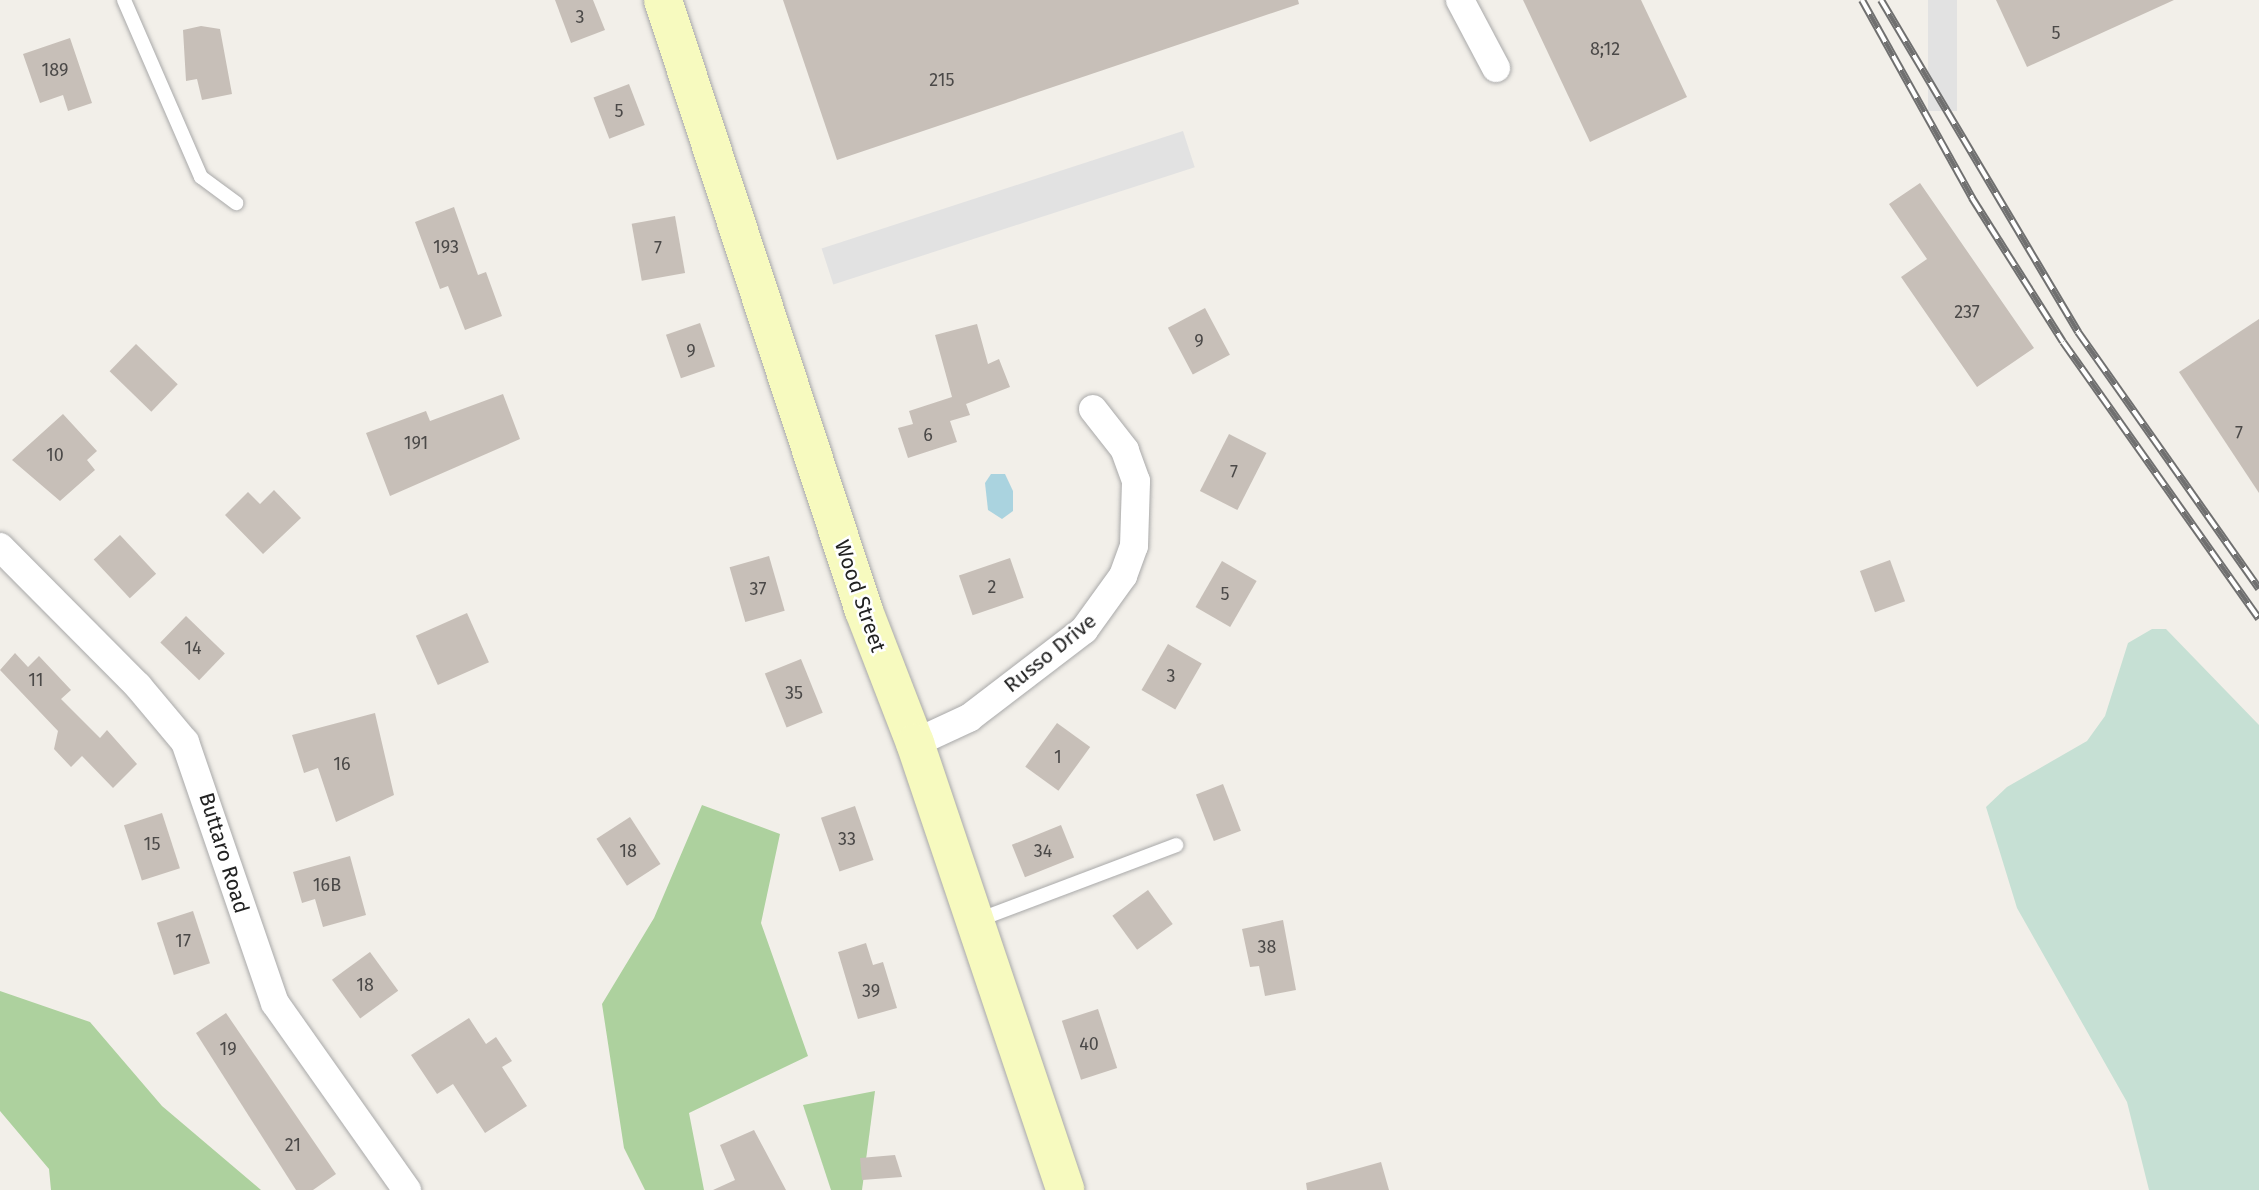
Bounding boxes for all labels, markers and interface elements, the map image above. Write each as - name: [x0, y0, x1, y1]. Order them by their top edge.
- house number: 3: [576, 6, 584, 28]
- house number: 5: [2051, 22, 2061, 44]
- house number: 8;12: [1590, 38, 1620, 60]
- house number: 189: [42, 59, 68, 81]
- house number: 215: [929, 69, 955, 91]
- house number: 5: [614, 100, 624, 122]
- house number: 193: [433, 236, 459, 258]
- house number: 7: [654, 237, 662, 259]
- house number: 237: [1954, 301, 1980, 323]
- house number: 9: [1194, 330, 1204, 352]
- house number: 9: [686, 340, 696, 362]
- house number: 7: [2235, 422, 2243, 444]
- house number: 6: [923, 424, 933, 446]
- house number: 191: [404, 432, 428, 454]
- house number: 10: [46, 444, 64, 466]
- house number: 7: [1230, 461, 1238, 483]
- street label: Wood Street: [829, 537, 891, 655]
- house number: 2: [988, 576, 996, 598]
- house number: 37: [750, 578, 766, 600]
- house number: 5: [1220, 583, 1230, 605]
- street label: Russo Drive: [999, 608, 1101, 698]
- house number: 14: [184, 637, 202, 659]
- house number: 3: [1167, 665, 1175, 687]
- house number: 11: [28, 669, 44, 691]
- house number: 35: [785, 682, 803, 704]
- house number: 1: [1054, 746, 1062, 768]
- house number: 16: [333, 753, 351, 775]
- street label: Buttaro Road: [194, 789, 254, 917]
- house number: 33: [838, 828, 856, 850]
- house number: 15: [144, 833, 160, 855]
- house number: 18: [619, 840, 637, 862]
- house number: 34: [1034, 840, 1052, 862]
- house number: 16B: [313, 874, 341, 896]
- house number: 17: [175, 930, 191, 952]
- house number: 38: [1258, 936, 1276, 958]
- house number: 18: [356, 974, 374, 996]
- house number: 39: [862, 980, 880, 1002]
- house number: 40: [1079, 1033, 1099, 1055]
- house number: 19: [219, 1038, 237, 1060]
- house number: 21: [285, 1134, 301, 1156]

